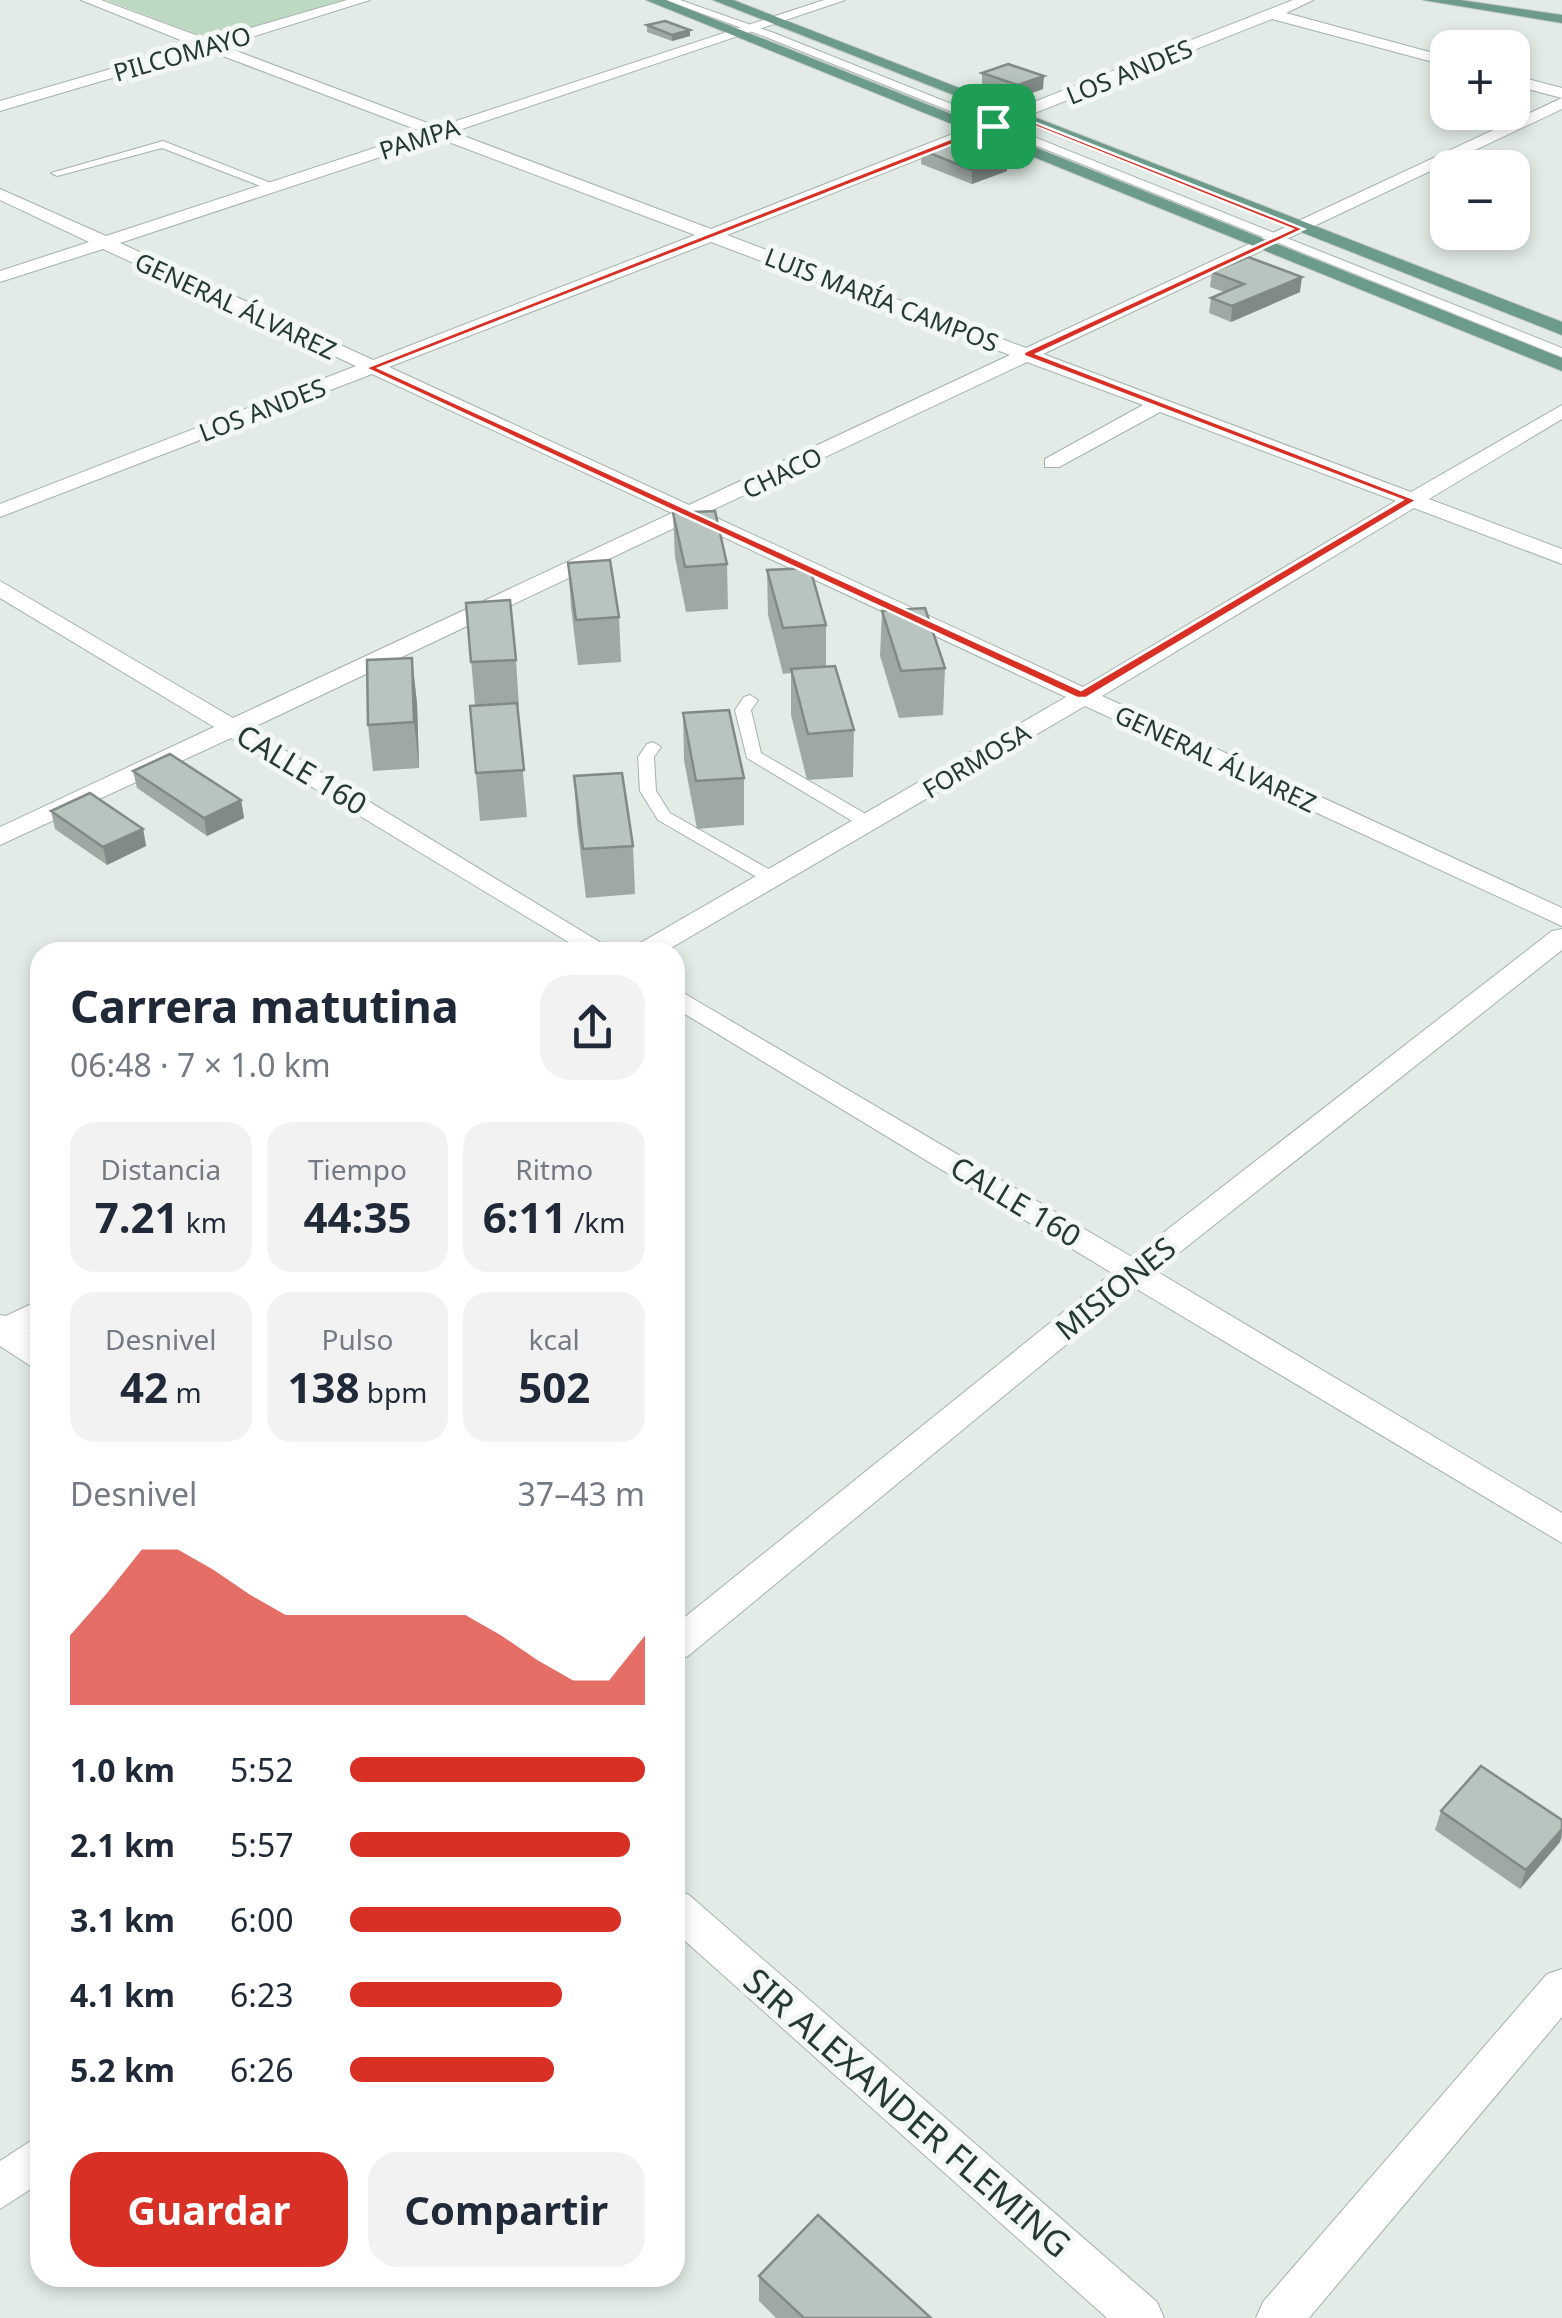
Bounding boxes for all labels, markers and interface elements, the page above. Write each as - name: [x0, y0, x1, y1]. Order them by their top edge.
- street label: PILCOMAYO: [109, 17, 255, 89]
- street label: LOS ANDES: [1061, 30, 1197, 112]
- map controls: [1430, 30, 1530, 250]
- button: +: [1430, 30, 1530, 130]
- pin: [951, 84, 1036, 169]
- icon: arrive: [966, 99, 1021, 154]
- street label: PAMPA: [375, 109, 463, 167]
- button: −: [1430, 150, 1530, 250]
- street label: LUIS MARÍA CAMPOS: [760, 239, 1004, 359]
- street label: GENERAL ÁLVAREZ: [130, 243, 342, 367]
- street label: LOS ANDES: [194, 369, 330, 449]
- street label: CHACO: [737, 438, 827, 506]
- street label: GENERAL ÁLVAREZ: [1110, 696, 1322, 820]
- street label: CALLE 160: [229, 714, 375, 824]
- street label: FORMOSA: [916, 715, 1036, 805]
- text: Carrera matutina: [70, 975, 459, 1036]
- button: share: [540, 975, 645, 1080]
- text: 06:48 · 7 × 1.0 km: [70, 1043, 331, 1086]
- street label: CALLE 160: [943, 1146, 1089, 1256]
- text: Distancia: [101, 1150, 221, 1188]
- text: Tiempo: [308, 1150, 407, 1188]
- text: Ritmo: [515, 1150, 593, 1188]
- text: 7.21: [95, 1188, 179, 1245]
- text: 44:35: [304, 1188, 411, 1245]
- text: 6:11: [483, 1188, 567, 1245]
- text: km: [179, 1203, 227, 1241]
- text: /km: [567, 1203, 626, 1241]
- street label: MISIONES: [1046, 1227, 1184, 1349]
- text: Desnivel: [105, 1320, 217, 1358]
- text: Pulso: [322, 1320, 393, 1358]
- text: kcal: [529, 1320, 580, 1358]
- text: 42: [120, 1358, 168, 1415]
- text: 138: [288, 1358, 360, 1415]
- text: 502: [518, 1358, 590, 1415]
- text: m: [168, 1373, 202, 1411]
- text: bpm: [360, 1373, 427, 1411]
- text: Desnivel: [70, 1472, 197, 1515]
- text: 37–43 m: [518, 1472, 645, 1515]
- text: 1.0 km: [70, 1748, 175, 1791]
- text: 5:52: [230, 1748, 294, 1791]
- text: 2.1 km: [70, 1823, 175, 1866]
- text: 5:57: [230, 1823, 294, 1866]
- text: 3.1 km: [70, 1898, 175, 1941]
- text: 6:00: [230, 1898, 294, 1941]
- street label: SIR ALEXANDER FLEMING: [734, 1957, 1082, 2267]
- text: 4.1 km: [70, 1973, 175, 2016]
- text: 6:23: [230, 1973, 294, 2016]
- text: 5.2 km: [70, 2048, 175, 2091]
- text: 6:26: [230, 2048, 294, 2091]
- button: Guardar: [70, 2152, 348, 2267]
- button: Compartir: [368, 2152, 645, 2267]

